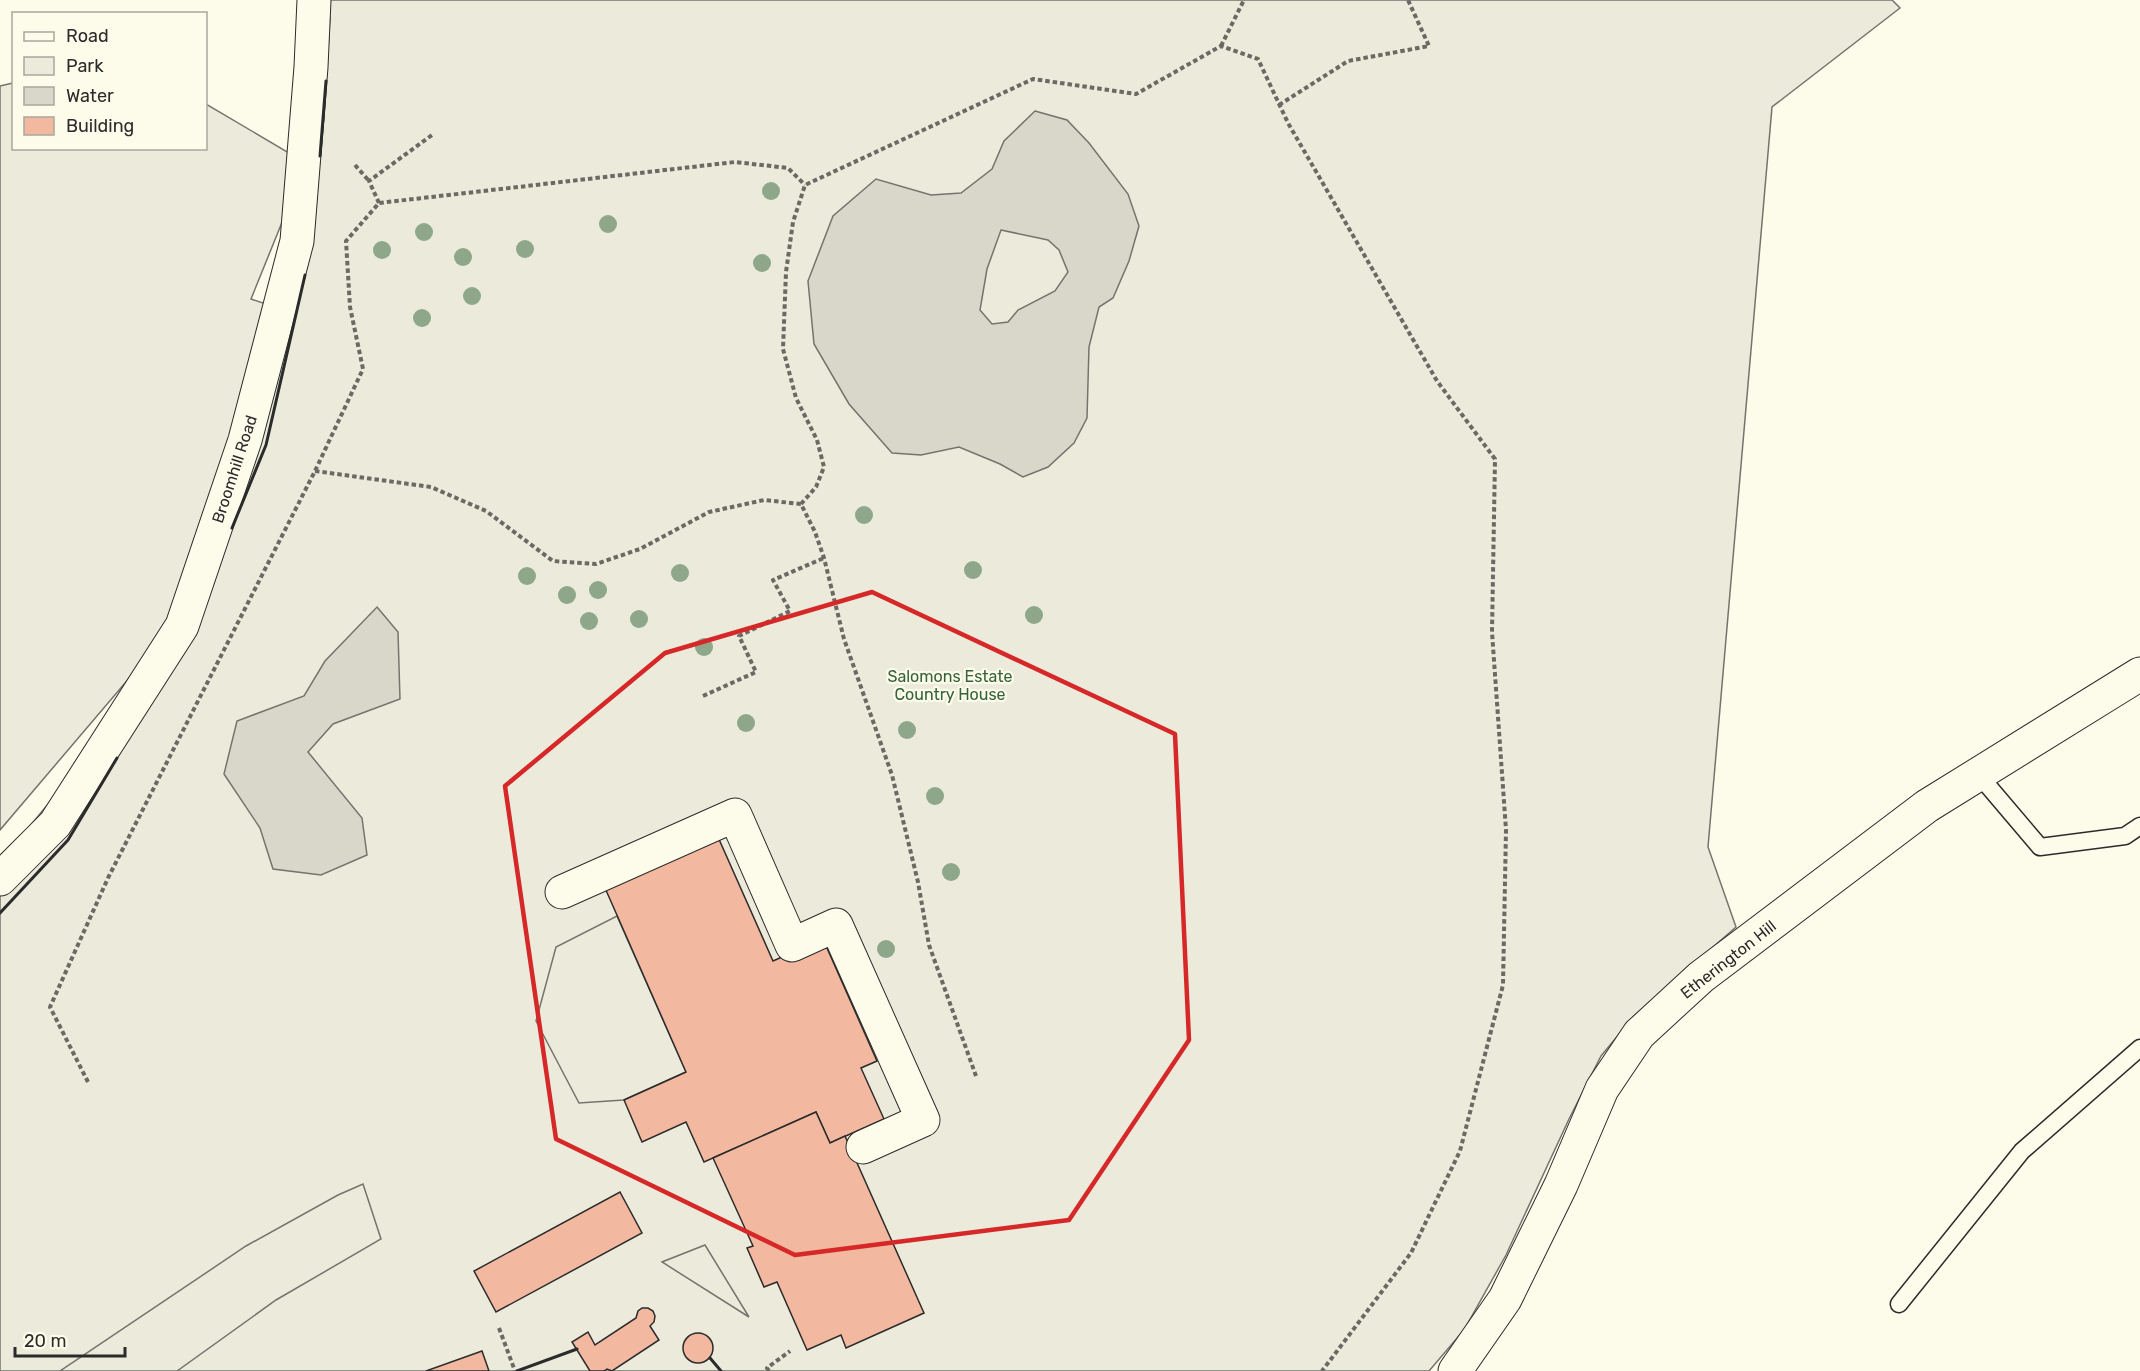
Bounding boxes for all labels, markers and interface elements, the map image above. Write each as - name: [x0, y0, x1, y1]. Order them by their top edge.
- legend: [12, 12, 207, 150]
- text: Road: [66, 25, 109, 47]
- text: Park: [66, 55, 104, 77]
- text: Water: [66, 85, 114, 107]
- text: Building: [66, 115, 134, 137]
- street label: Broomhill Road: [208, 413, 261, 526]
- park label: Salomons Estate Country House: [887, 667, 1013, 704]
- street label: Etherington Hill: [1677, 916, 1780, 1003]
- scale bar: [15, 1320, 124, 1358]
- text: 20 m: [24, 1330, 66, 1352]

